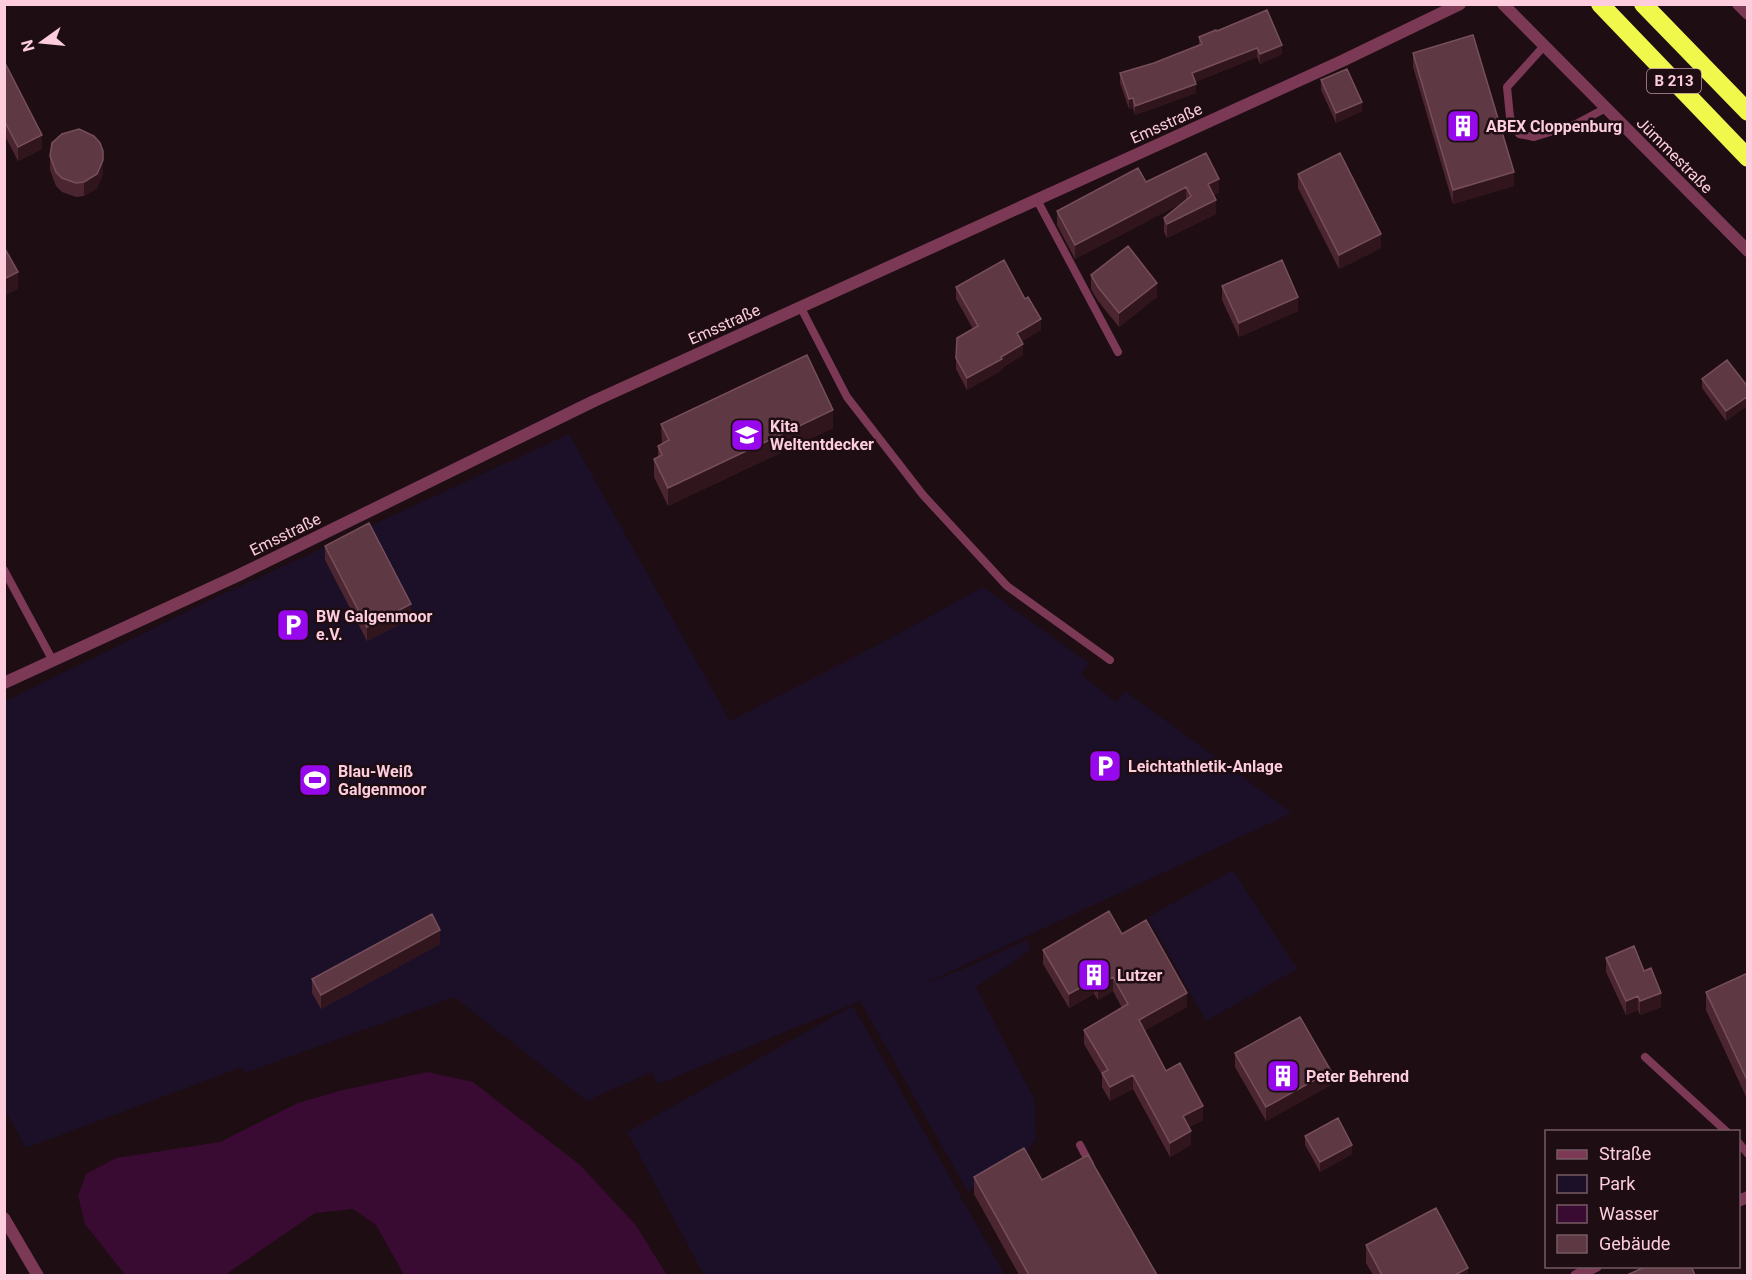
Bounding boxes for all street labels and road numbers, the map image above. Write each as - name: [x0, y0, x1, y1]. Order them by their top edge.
- road number: B 213: [1647, 69, 1701, 93]
- street label: Emsstraße: [1127, 99, 1205, 148]
- street label: Jümmestraße: [1633, 113, 1717, 197]
- street label: Emsstraße: [685, 300, 763, 349]
- street label: Emsstraße: [247, 509, 324, 560]

